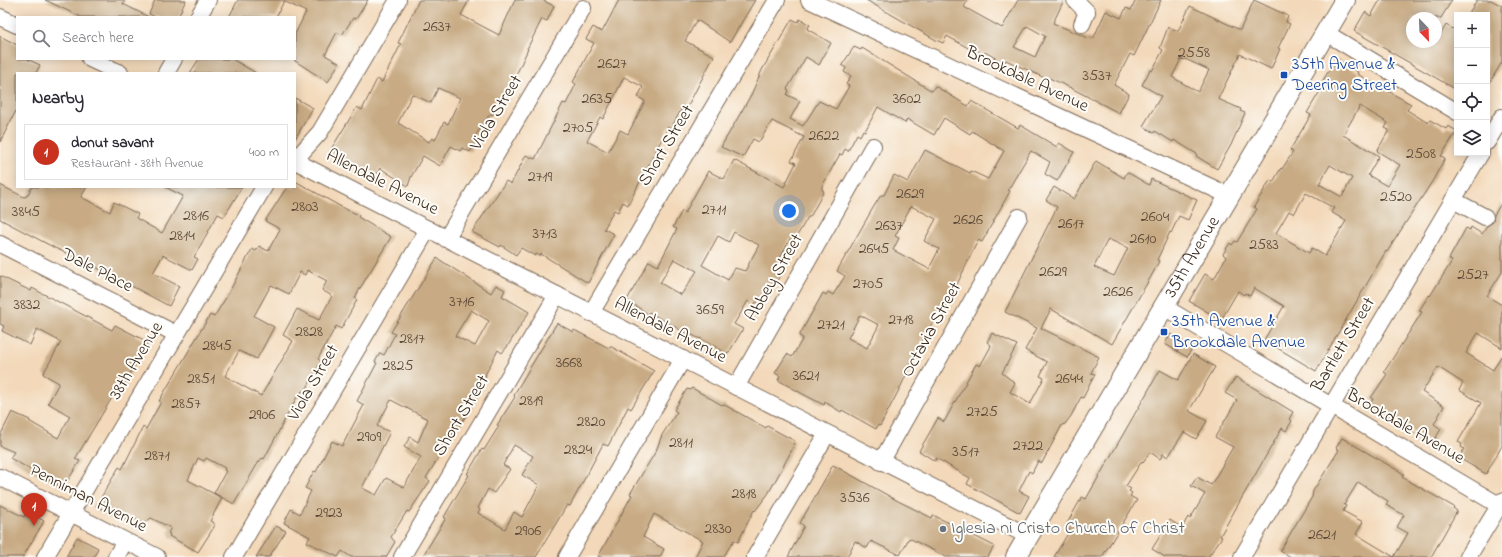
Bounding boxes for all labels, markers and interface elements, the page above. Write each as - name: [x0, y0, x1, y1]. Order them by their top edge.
- north arrow: [1406, 12, 1442, 48]
- map controls: [1454, 12, 1490, 156]
- button: +: [1454, 12, 1490, 48]
- house number: 2637: [423, 15, 451, 39]
- search box: [16, 16, 296, 60]
- icon: search: [30, 27, 52, 49]
- text: Search here: [62, 27, 134, 49]
- street label: Brookdale Avenue: [960, 40, 1094, 120]
- house number: 2558: [1178, 41, 1210, 65]
- button: −: [1454, 48, 1490, 84]
- house number: 2627: [597, 52, 627, 76]
- place label: 35th Avenue & Deering Street: [1291, 52, 1397, 100]
- house number: 3537: [1083, 64, 1112, 88]
- street label: Viola Street: [464, 70, 530, 157]
- marker: 35th Avenue & Deering Street: [1279, 70, 1289, 80]
- button: locate: [1454, 84, 1490, 120]
- text: Nearby: [32, 86, 84, 111]
- house number: 2635: [582, 87, 612, 111]
- house number: 3602: [893, 87, 921, 111]
- street label: Short Street: [632, 100, 702, 192]
- house number: 2705: [563, 116, 593, 140]
- button: layers: [1454, 120, 1490, 156]
- house number: 2622: [809, 124, 839, 148]
- text: donut savant: [71, 132, 154, 154]
- house number: 2508: [1406, 142, 1436, 166]
- text: 1: [44, 143, 48, 162]
- text: 400 m: [249, 143, 279, 162]
- street label: Allendale Avenue: [321, 143, 444, 223]
- text: Restaurant · 38th Avenue: [71, 154, 203, 173]
- house number: 2719: [528, 165, 552, 189]
- house number: 2629: [896, 182, 924, 206]
- house number: 2520: [1380, 185, 1412, 209]
- house number: 2803: [291, 195, 319, 219]
- house number: 2711: [702, 198, 726, 222]
- house number: 3845: [12, 200, 40, 224]
- your location: [779, 201, 799, 221]
- house number: 2816: [183, 204, 209, 228]
- house number: 2604: [1141, 205, 1170, 229]
- house number: 2626: [953, 208, 983, 232]
- street label: 35th Avenue: [1159, 211, 1228, 303]
- house number: 2617: [1058, 212, 1085, 236]
- house number: 2637: [875, 214, 903, 238]
- house number: 3713: [533, 222, 557, 246]
- house number: 2814: [169, 224, 195, 248]
- house number: 2610: [1130, 227, 1157, 251]
- street label: Abbey Street: [739, 229, 811, 327]
- house number: 2583: [1249, 233, 1279, 257]
- house number: 2645: [859, 237, 889, 261]
- street label: Dale Place: [56, 242, 138, 300]
- house number: 2629: [1039, 260, 1067, 284]
- house number: 2527: [1457, 263, 1489, 287]
- house number: 2705: [853, 272, 883, 296]
- street label: Octavia Street: [895, 278, 969, 382]
- house number: 2626: [1103, 280, 1133, 304]
- house number: 3716: [449, 290, 475, 314]
- street label: Allendale Avenue: [609, 291, 732, 371]
- house number: 3832: [13, 293, 41, 317]
- street label: Bartlett Street: [1305, 293, 1383, 398]
- house number: 3659: [696, 298, 724, 322]
- house number: 2718: [888, 308, 914, 332]
- place label: 35th Avenue & Brookdale Avenue: [1171, 309, 1306, 356]
- house number: 2721: [817, 313, 845, 337]
- street label: 38th Avenue: [103, 316, 171, 405]
- house number: 2828: [295, 320, 323, 344]
- house number: 2817: [399, 327, 425, 351]
- marker: 35th Avenue & Brookdale Avenue: [1159, 327, 1169, 337]
- house number: 2845: [202, 334, 232, 358]
- street label: Viola Street: [281, 340, 346, 427]
- house number: 3668: [556, 351, 582, 375]
- house number: 2825: [382, 354, 414, 378]
- house number: 3621: [793, 364, 819, 388]
- house number: 2851: [187, 367, 215, 391]
- house number: 2644: [1055, 367, 1083, 391]
- street label: Short Street: [427, 370, 497, 462]
- street label: Brookdale Avenue: [1340, 382, 1470, 472]
- house number: 2819: [519, 389, 543, 413]
- house number: 2857: [171, 392, 201, 416]
- house number: 2725: [966, 400, 998, 424]
- house number: 2906: [249, 403, 275, 427]
- house number: 2820: [577, 410, 605, 434]
- house number: 2909: [357, 425, 381, 449]
- house number: 2811: [669, 431, 693, 455]
- house number: 2722: [1013, 434, 1043, 458]
- house number: 2824: [564, 438, 593, 462]
- house number: 3517: [952, 440, 980, 464]
- house number: 2871: [144, 444, 170, 468]
- street label: Penniman Avenue: [25, 458, 152, 540]
- house number: 2818: [731, 482, 757, 506]
- house number: 3536: [840, 486, 870, 510]
- pin: 1: [21, 493, 47, 526]
- house number: 2923: [315, 501, 343, 525]
- place label: Iglesia ni Cristo Church of Christ: [951, 516, 1185, 543]
- house number: 2830: [704, 517, 732, 541]
- house number: 2906: [515, 519, 541, 543]
- house number: 2621: [1308, 523, 1336, 547]
- marker: Iglesia ni Cristo Church of Christ: [938, 524, 948, 534]

